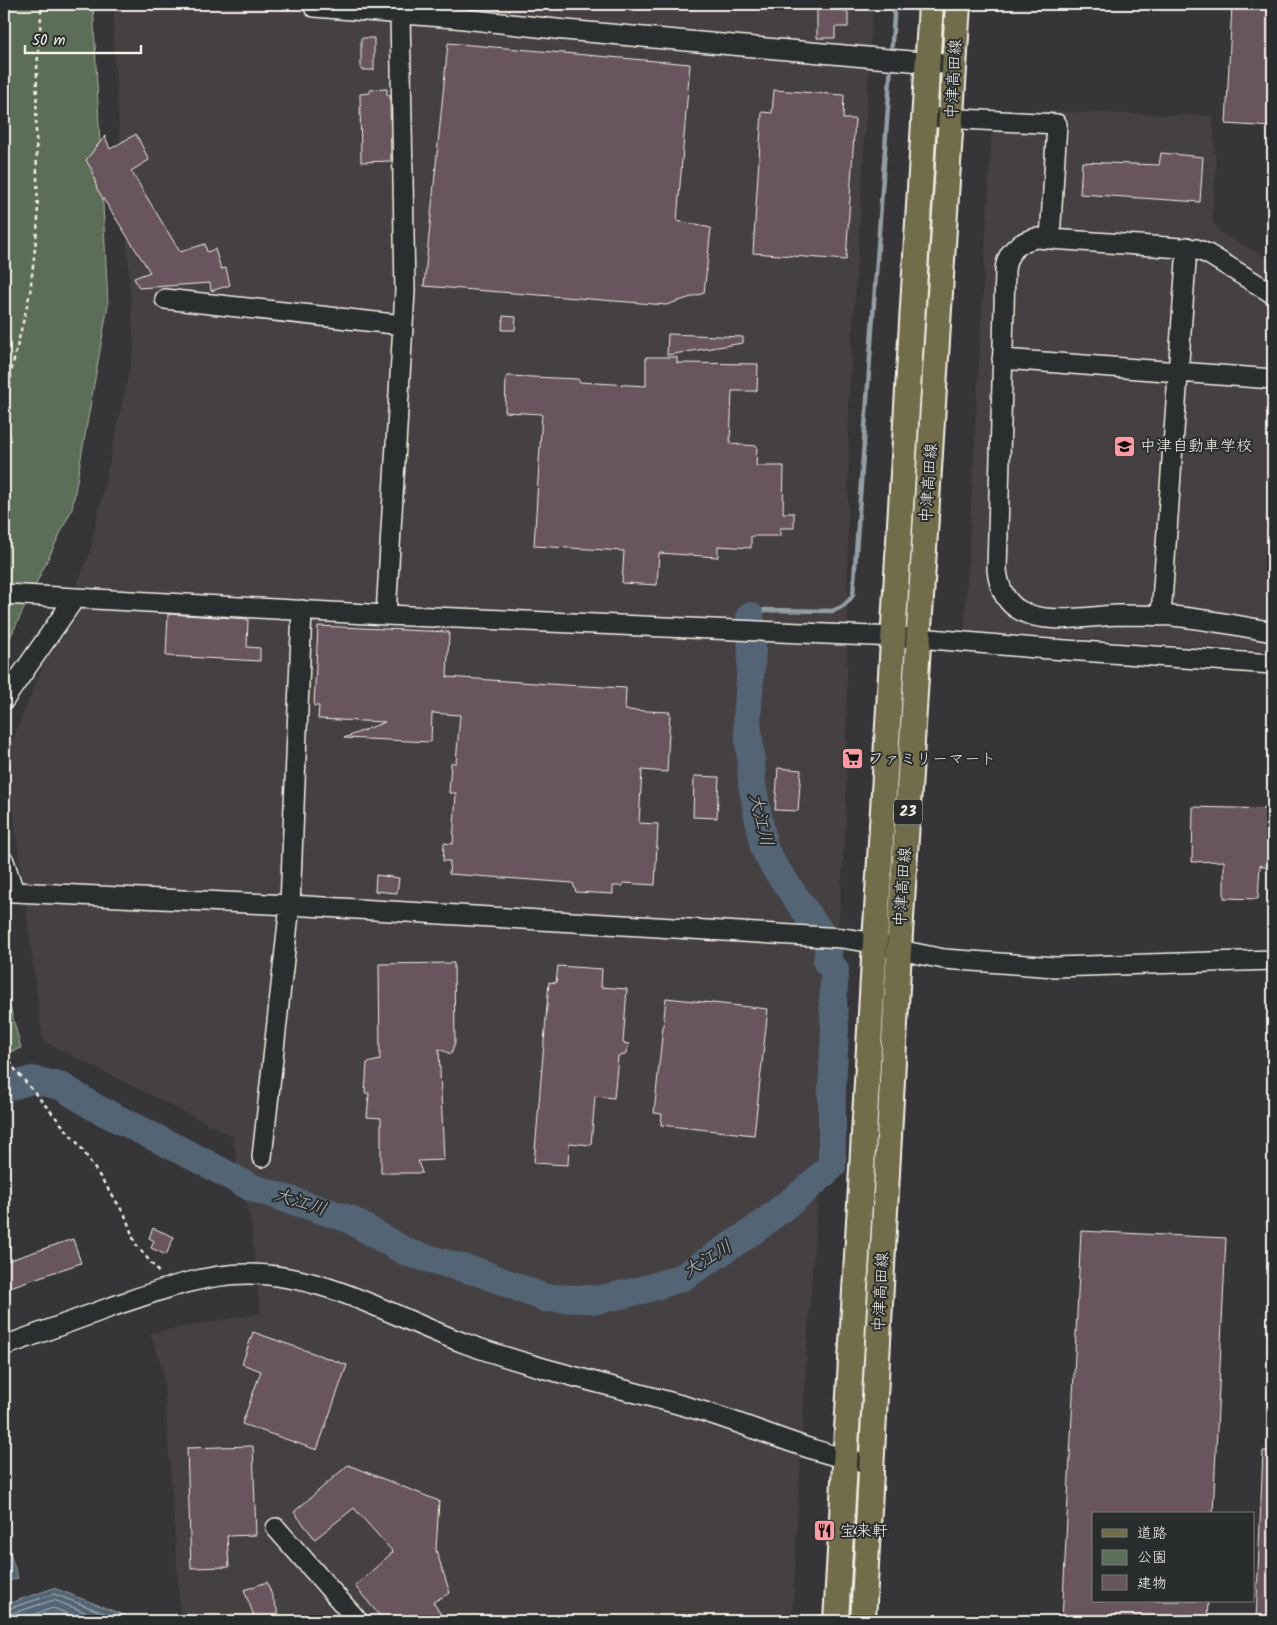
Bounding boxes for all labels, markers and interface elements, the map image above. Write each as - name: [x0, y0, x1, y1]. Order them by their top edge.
- scale bar: [25, 22, 141, 54]
- text: 50 m: [32, 29, 66, 53]
- street label: 中津高田線: [939, 38, 969, 120]
- school or university icon: 中津自動車学校: [1112, 434, 1136, 458]
- place label: 中津自動車学校: [1140, 434, 1252, 459]
- street label: 中津高田線: [914, 442, 944, 524]
- supermarket icon: ファミリーマート: [840, 747, 864, 771]
- place label: ファミリーマート: [868, 747, 996, 772]
- water label: 大江川: [740, 790, 780, 850]
- road number: 23: [894, 800, 922, 824]
- street label: 中津高田線: [888, 846, 918, 928]
- water label: 大江川: [270, 1181, 330, 1225]
- water label: 大江川: [677, 1233, 739, 1287]
- street label: 中津高田線: [866, 1251, 896, 1333]
- legend: [1092, 1512, 1254, 1602]
- restaurant icon: 宝来軒: [812, 1519, 836, 1543]
- place label: 宝来軒: [840, 1519, 888, 1544]
- text: 道路: [1137, 1522, 1167, 1546]
- text: 公園: [1137, 1546, 1167, 1570]
- text: 建物: [1137, 1572, 1167, 1596]

